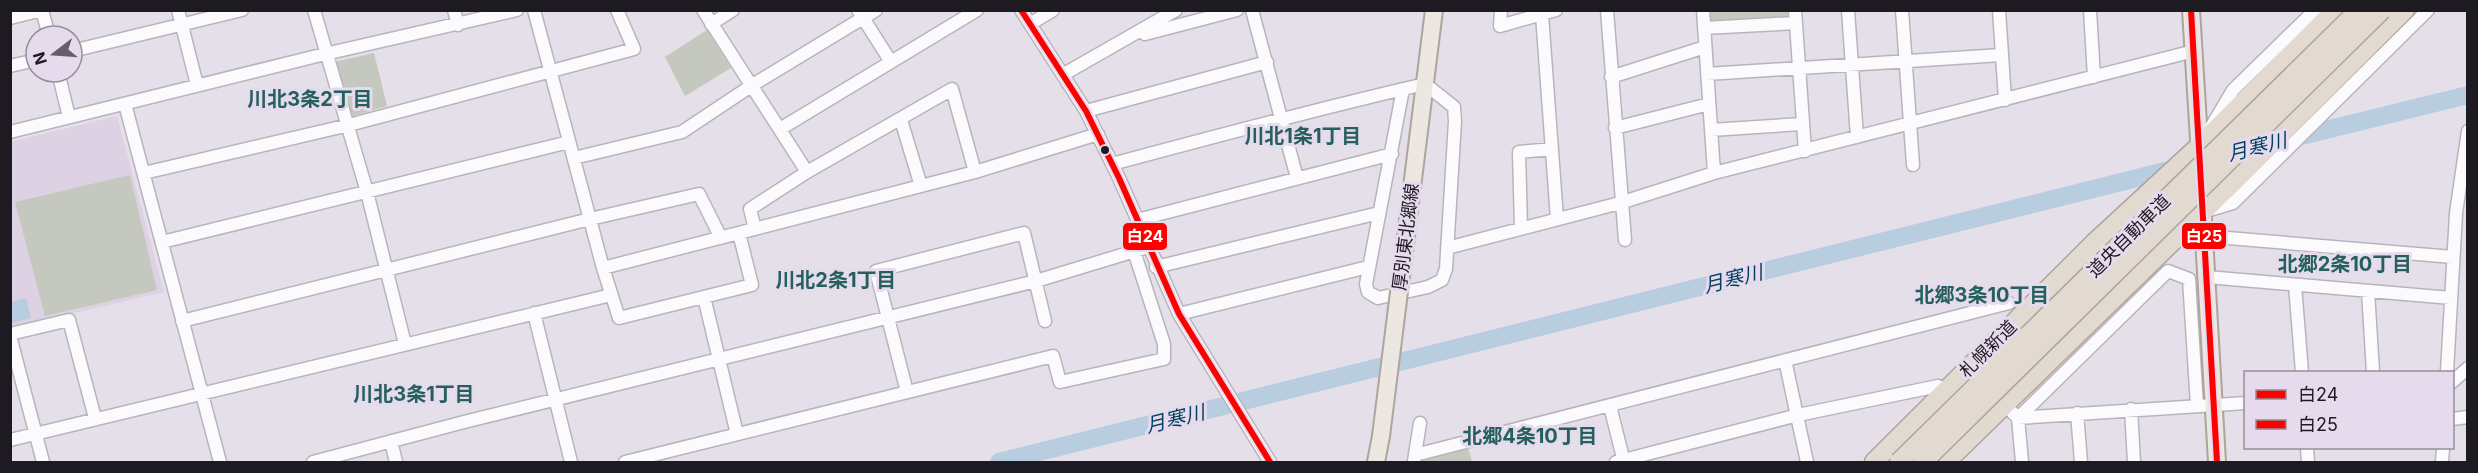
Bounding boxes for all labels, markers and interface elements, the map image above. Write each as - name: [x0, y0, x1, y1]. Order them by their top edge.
- north arrow: [24, 24, 84, 84]
- text: N: [28, 50, 51, 67]
- district label: 川北3条2丁目: [247, 87, 373, 111]
- district label: 川北1条1丁目: [1244, 124, 1362, 148]
- water label: 月寒川: [2225, 128, 2291, 166]
- unlabelled marker: [1099, 144, 1111, 156]
- street label: 厚別東北郷線: [1389, 182, 1423, 292]
- street label: 道央自動車道: [2083, 190, 2174, 281]
- line badge: 白24: [1122, 222, 1168, 251]
- line badge: 白25: [2181, 222, 2227, 250]
- text: 白24: [1127, 226, 1164, 246]
- text: 白25: [2186, 226, 2222, 246]
- district label: 北郷2条10丁目: [2278, 252, 2412, 276]
- water label: 月寒川: [1701, 260, 1767, 298]
- district label: 川北2条1丁目: [775, 268, 897, 292]
- district label: 北郷3条10丁目: [1914, 283, 2050, 307]
- street label: 札幌新道: [1955, 316, 2021, 382]
- legend: [2244, 371, 2454, 449]
- district label: 川北3条1丁目: [353, 382, 475, 406]
- text: 白24: [2298, 384, 2338, 405]
- water label: 月寒川: [1143, 400, 1209, 438]
- text: 白25: [2298, 414, 2338, 435]
- district label: 北郷4条10丁目: [1462, 424, 1598, 448]

